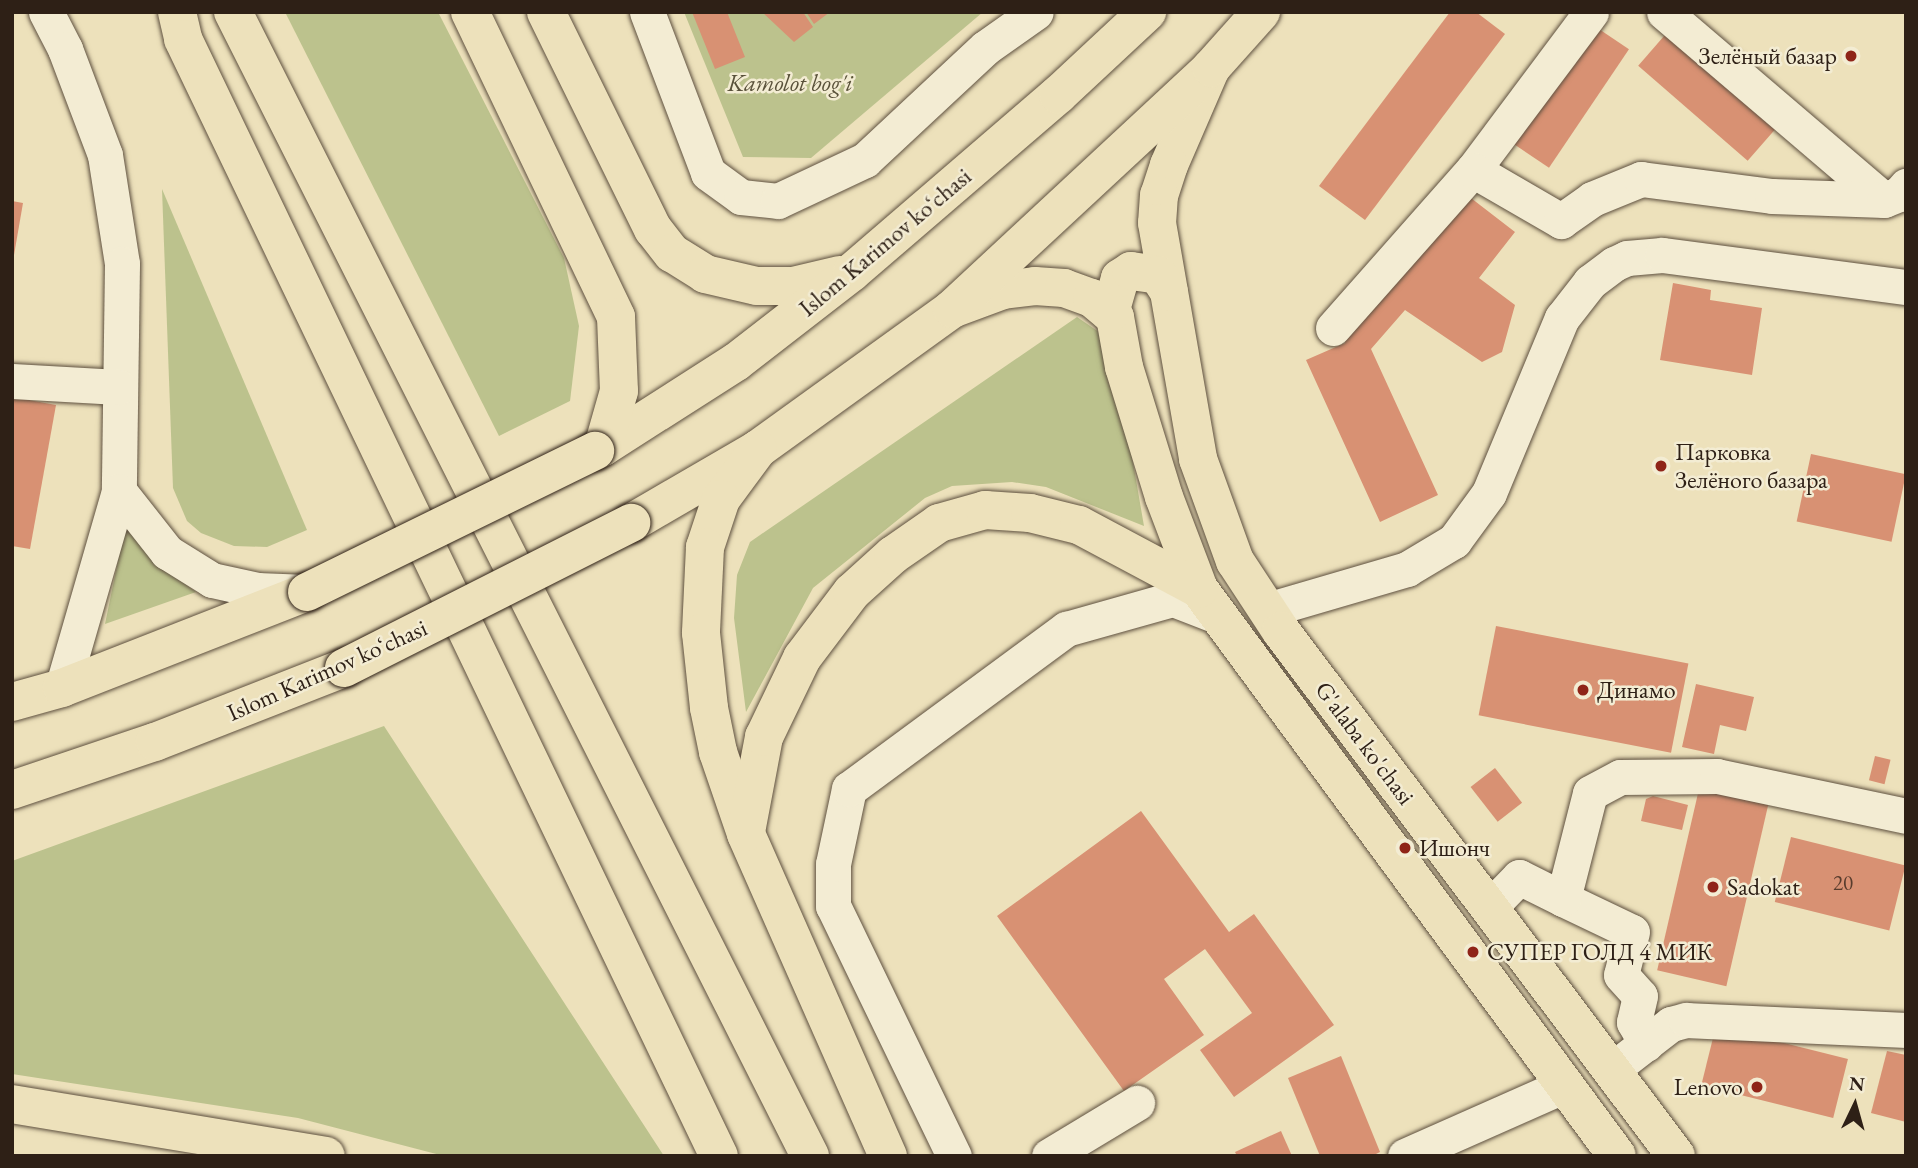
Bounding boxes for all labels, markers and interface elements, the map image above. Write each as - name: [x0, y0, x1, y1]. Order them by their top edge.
- place label: Зелёный базар: [1698, 42, 1837, 70]
- marker: Зелёный базар: [1843, 48, 1859, 64]
- park label: Kamolot bog'i: [727, 69, 853, 97]
- street label: Islom Karimov koʻchasi: [793, 162, 977, 322]
- place label: Парковка Зелёного базара: [1675, 438, 1828, 494]
- marker: Парковка Зелёного базара: [1653, 458, 1669, 474]
- street label: Islom Karimov koʻchasi: [223, 613, 431, 727]
- street label: G'alaba ko'chasi: [1309, 676, 1421, 810]
- place label: Динамо: [1597, 676, 1676, 704]
- marker: Динамо: [1575, 682, 1591, 698]
- place label: Ишонч: [1419, 834, 1490, 862]
- marker: Ишонч: [1397, 840, 1413, 856]
- house number: 20: [1833, 870, 1853, 896]
- place label: Sadokat: [1727, 873, 1800, 901]
- marker: Sadokat: [1705, 879, 1721, 895]
- place label: СУПЕР ГОЛД 4 МИК: [1487, 938, 1712, 966]
- marker: СУПЕР ГОЛД 4 МИК: [1465, 944, 1481, 960]
- north arrow: [1820, 1070, 1890, 1140]
- text: N: [1848, 1070, 1866, 1097]
- place label: Lenovo: [1674, 1073, 1743, 1101]
- marker: Lenovo: [1749, 1079, 1765, 1095]

